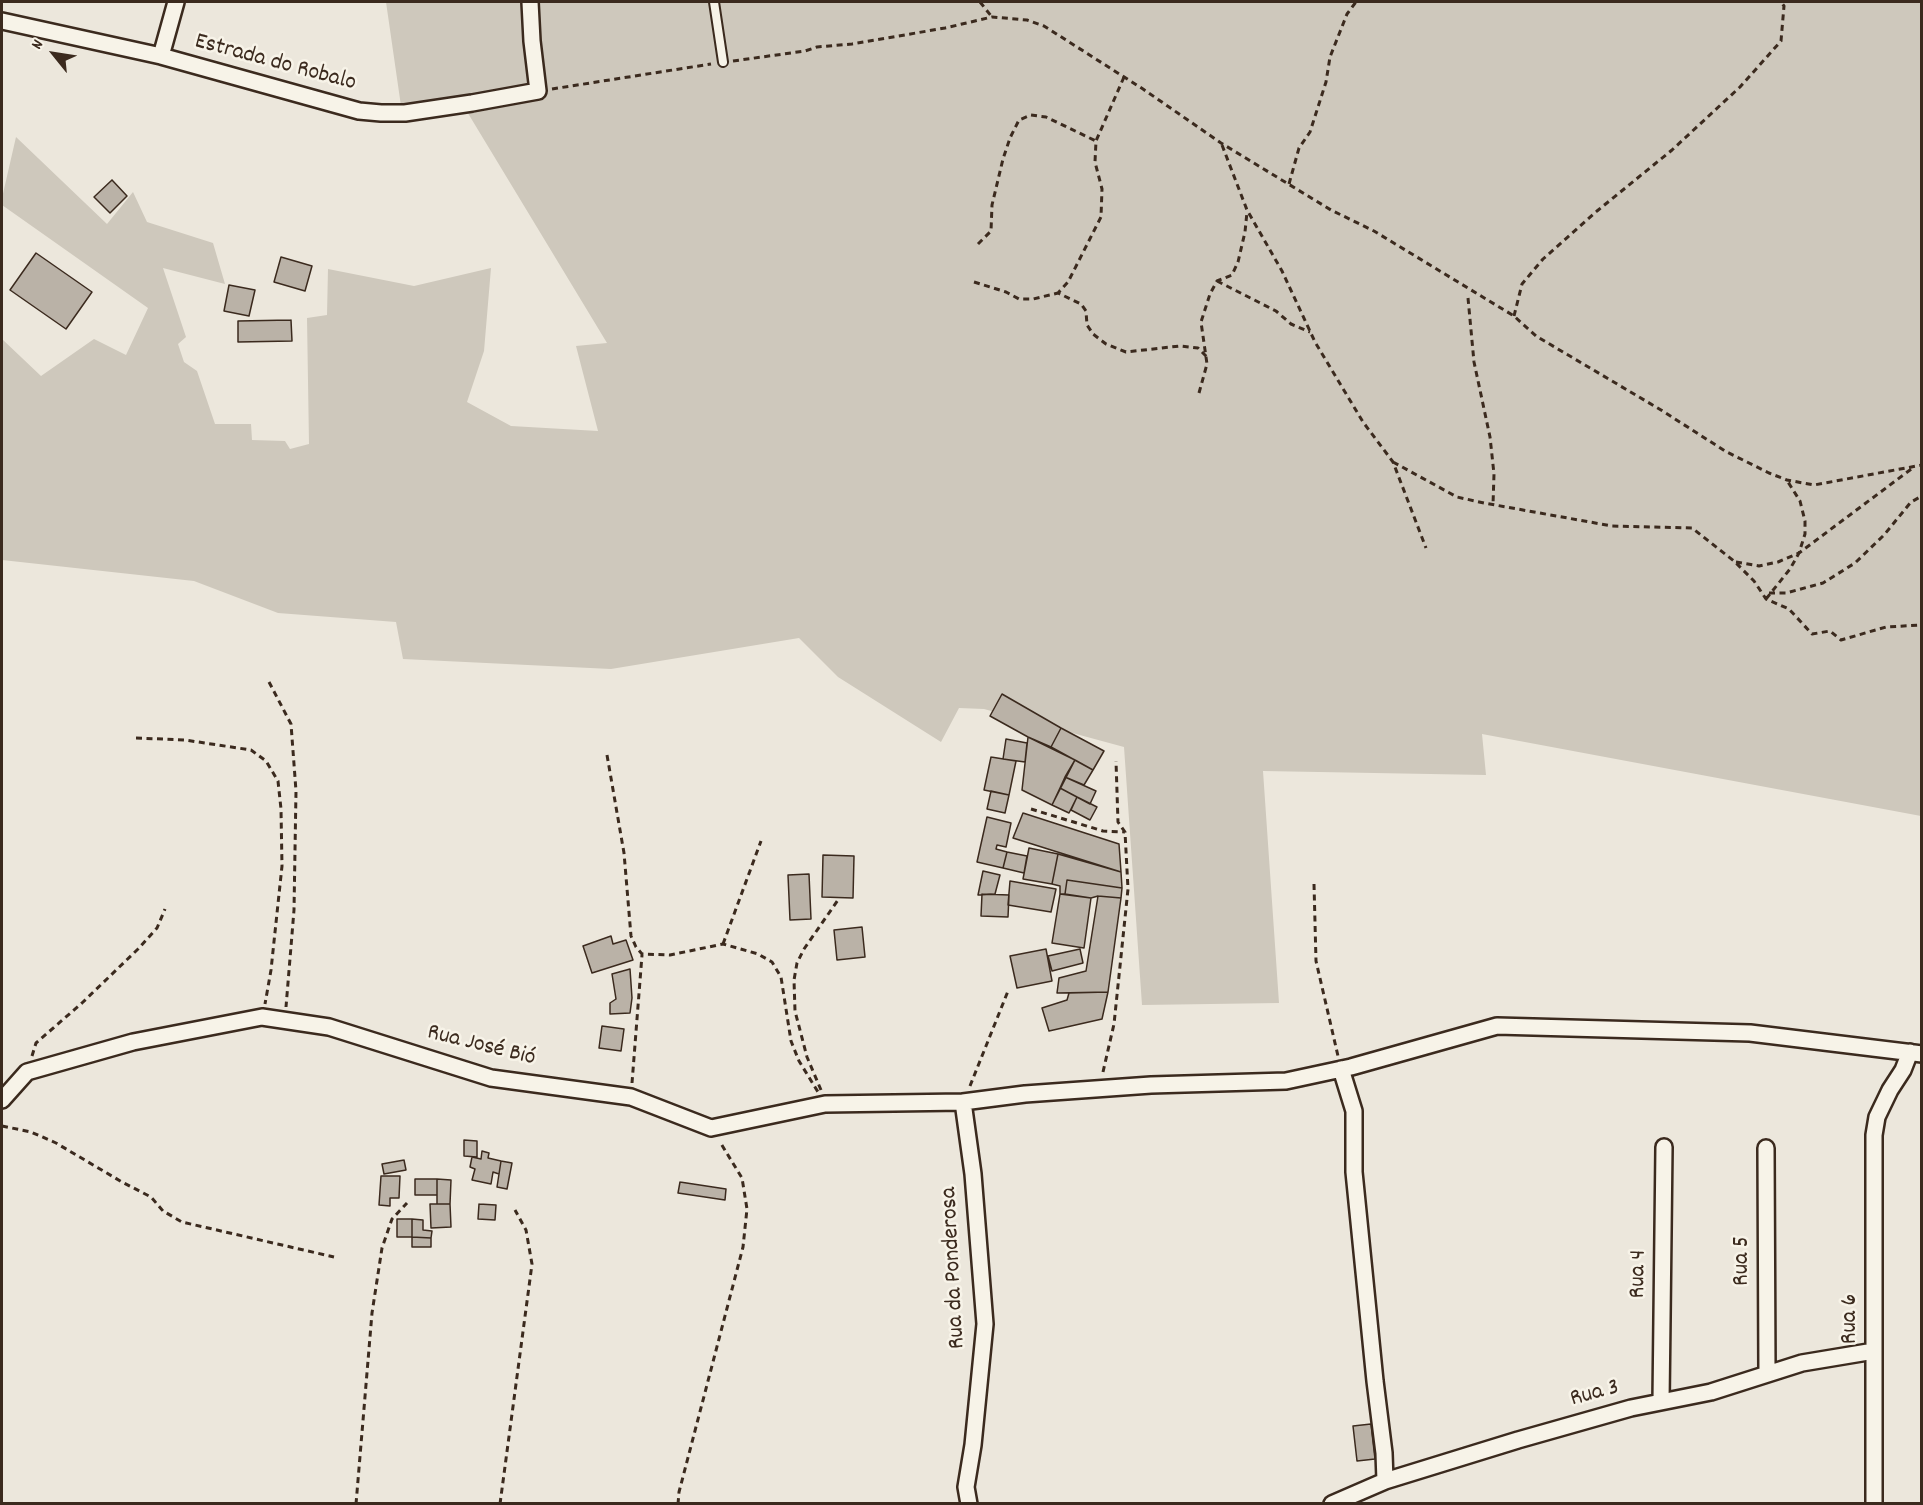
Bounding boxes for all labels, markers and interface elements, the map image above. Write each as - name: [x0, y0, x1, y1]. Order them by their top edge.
- north arrow: [24, 24, 84, 84]
- street label: Estrada do Robalo: [191, 29, 359, 99]
- text: N: [26, 36, 50, 54]
- street label: Rua José Bió: [424, 1020, 538, 1074]
- street label: Rua da Ponderosa: [936, 1186, 974, 1350]
- street label: Rua 5: [1730, 1236, 1758, 1286]
- street label: Rua 4: [1625, 1249, 1655, 1299]
- street label: Rua 6: [1838, 1294, 1866, 1344]
- street label: Rua 3: [1567, 1375, 1623, 1415]

